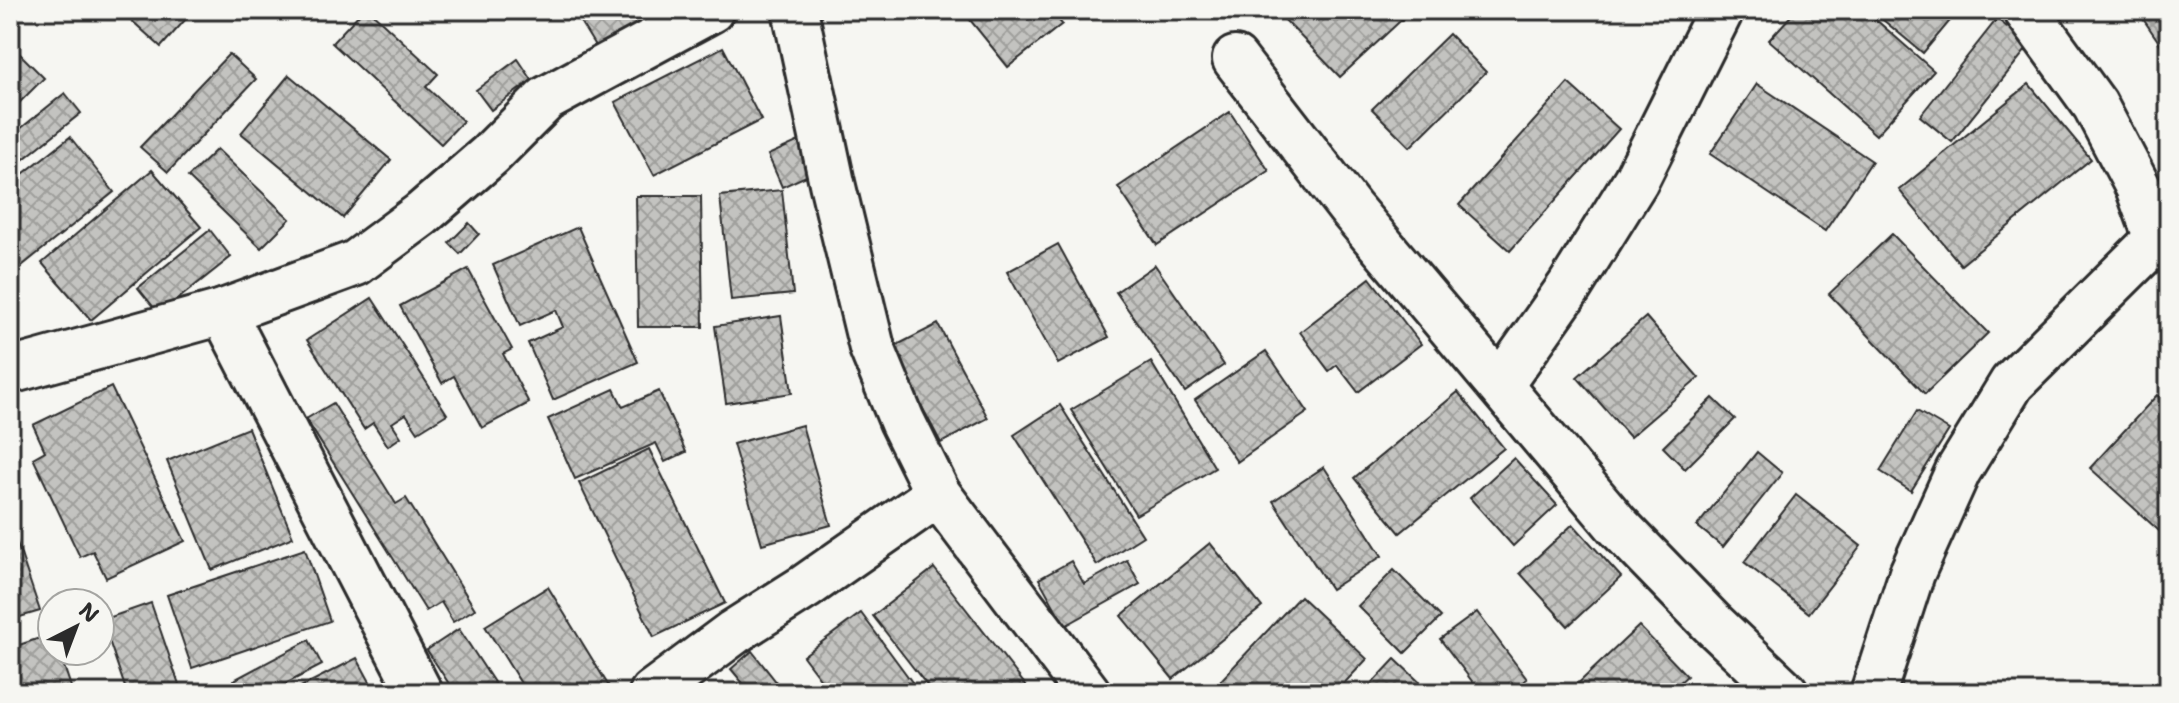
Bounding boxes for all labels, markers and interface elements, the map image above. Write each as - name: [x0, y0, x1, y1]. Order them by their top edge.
- north arrow: [36, 587, 116, 667]
- text: N: [73, 596, 105, 629]

